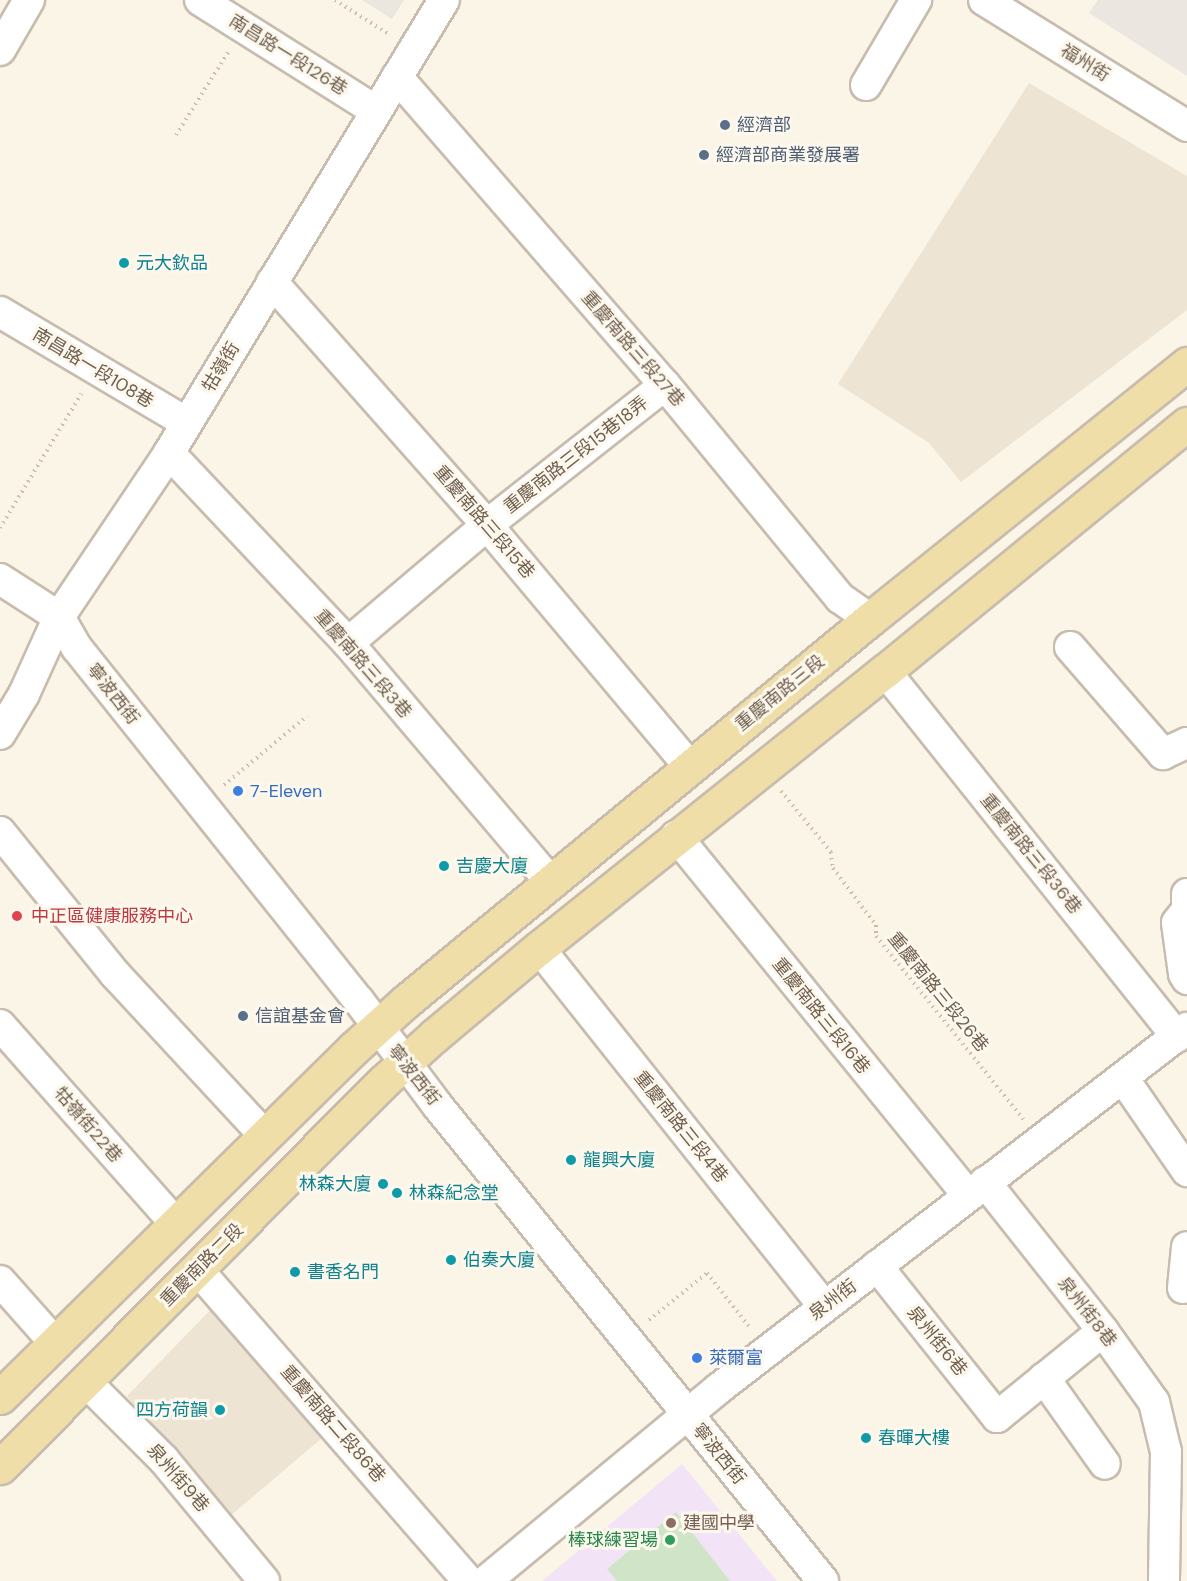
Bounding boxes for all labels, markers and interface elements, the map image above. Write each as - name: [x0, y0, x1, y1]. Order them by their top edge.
- street label: 南昌路一段126巷: [225, 10, 351, 100]
- street label: 福州街: [1056, 40, 1114, 86]
- place label: 經濟部: [737, 114, 791, 136]
- marker: 經濟部: [718, 118, 732, 132]
- place label: 經濟部商業發展署: [716, 144, 860, 166]
- marker: 經濟部商業發展署: [697, 148, 711, 162]
- place label: 元大欽品: [136, 252, 208, 274]
- marker: 元大欽品: [117, 256, 131, 270]
- street label: 重慶南路三段27巷: [577, 287, 689, 411]
- street label: 南昌路一段108巷: [29, 323, 157, 413]
- street label: 牯嶺街: [198, 338, 244, 396]
- street label: 重慶南路三段15巷18弄: [500, 392, 652, 518]
- street label: 重慶南路三段15巷: [429, 461, 539, 583]
- street label: 重慶南路三段3巷: [310, 605, 416, 723]
- street label: 重慶南路三段: [731, 651, 829, 735]
- street label: 寧波西街: [82, 659, 144, 729]
- place label: 7-Eleven: [250, 780, 322, 802]
- marker: 7-Eleven: [231, 784, 245, 798]
- street label: 重慶南路三段36巷: [976, 790, 1086, 918]
- place label: 吉慶大廈: [456, 855, 528, 877]
- marker: 吉慶大廈: [437, 859, 451, 873]
- place label: 中正區健康服務中心: [31, 905, 193, 927]
- marker: 中正區健康服務中心: [8, 907, 26, 925]
- street label: 重慶南路三段26巷: [883, 928, 993, 1056]
- street label: 重慶南路三段16巷: [768, 954, 874, 1078]
- place label: 信誼基金會: [255, 1005, 345, 1027]
- marker: 信誼基金會: [236, 1009, 250, 1023]
- street label: 寧波西街: [383, 1040, 445, 1110]
- street label: 重慶南路三段4巷: [630, 1067, 732, 1187]
- street label: 牯嶺街22巷: [49, 1083, 127, 1167]
- place label: 龍興大廈: [583, 1149, 655, 1171]
- marker: 龍興大廈: [564, 1153, 578, 1167]
- place label: 林森大廈: [299, 1173, 371, 1195]
- marker: 林森大廈: [376, 1177, 390, 1191]
- place label: 林森紀念堂: [409, 1182, 499, 1204]
- marker: 林森紀念堂: [390, 1186, 404, 1200]
- street label: 重慶南路二段: [156, 1219, 248, 1311]
- place label: 伯奏大廈: [463, 1249, 535, 1271]
- marker: 伯奏大廈: [444, 1253, 458, 1267]
- place label: 書香名門: [307, 1261, 379, 1283]
- marker: 書香名門: [288, 1265, 302, 1279]
- street label: 泉州街8巷: [1053, 1273, 1121, 1351]
- street label: 泉州街: [805, 1275, 861, 1325]
- street label: 泉州街6巷: [902, 1302, 972, 1380]
- place label: 萊爾富: [709, 1347, 763, 1369]
- marker: 萊爾富: [690, 1351, 704, 1365]
- street label: 重慶南路二段86巷: [276, 1361, 390, 1487]
- place label: 四方荷韻: [136, 1399, 208, 1421]
- marker: 四方荷韻: [213, 1403, 227, 1417]
- street label: 寧波西街: [688, 1419, 750, 1489]
- place label: 春暉大樓: [878, 1427, 950, 1449]
- marker: 春暉大樓: [859, 1431, 873, 1445]
- street label: 泉州街9巷: [143, 1439, 213, 1517]
- place label: 建國中學: [683, 1512, 755, 1534]
- marker: 建國中學: [664, 1516, 678, 1530]
- place label: 棒球練習場: [568, 1529, 658, 1551]
- marker: 棒球練習場: [663, 1533, 677, 1547]

